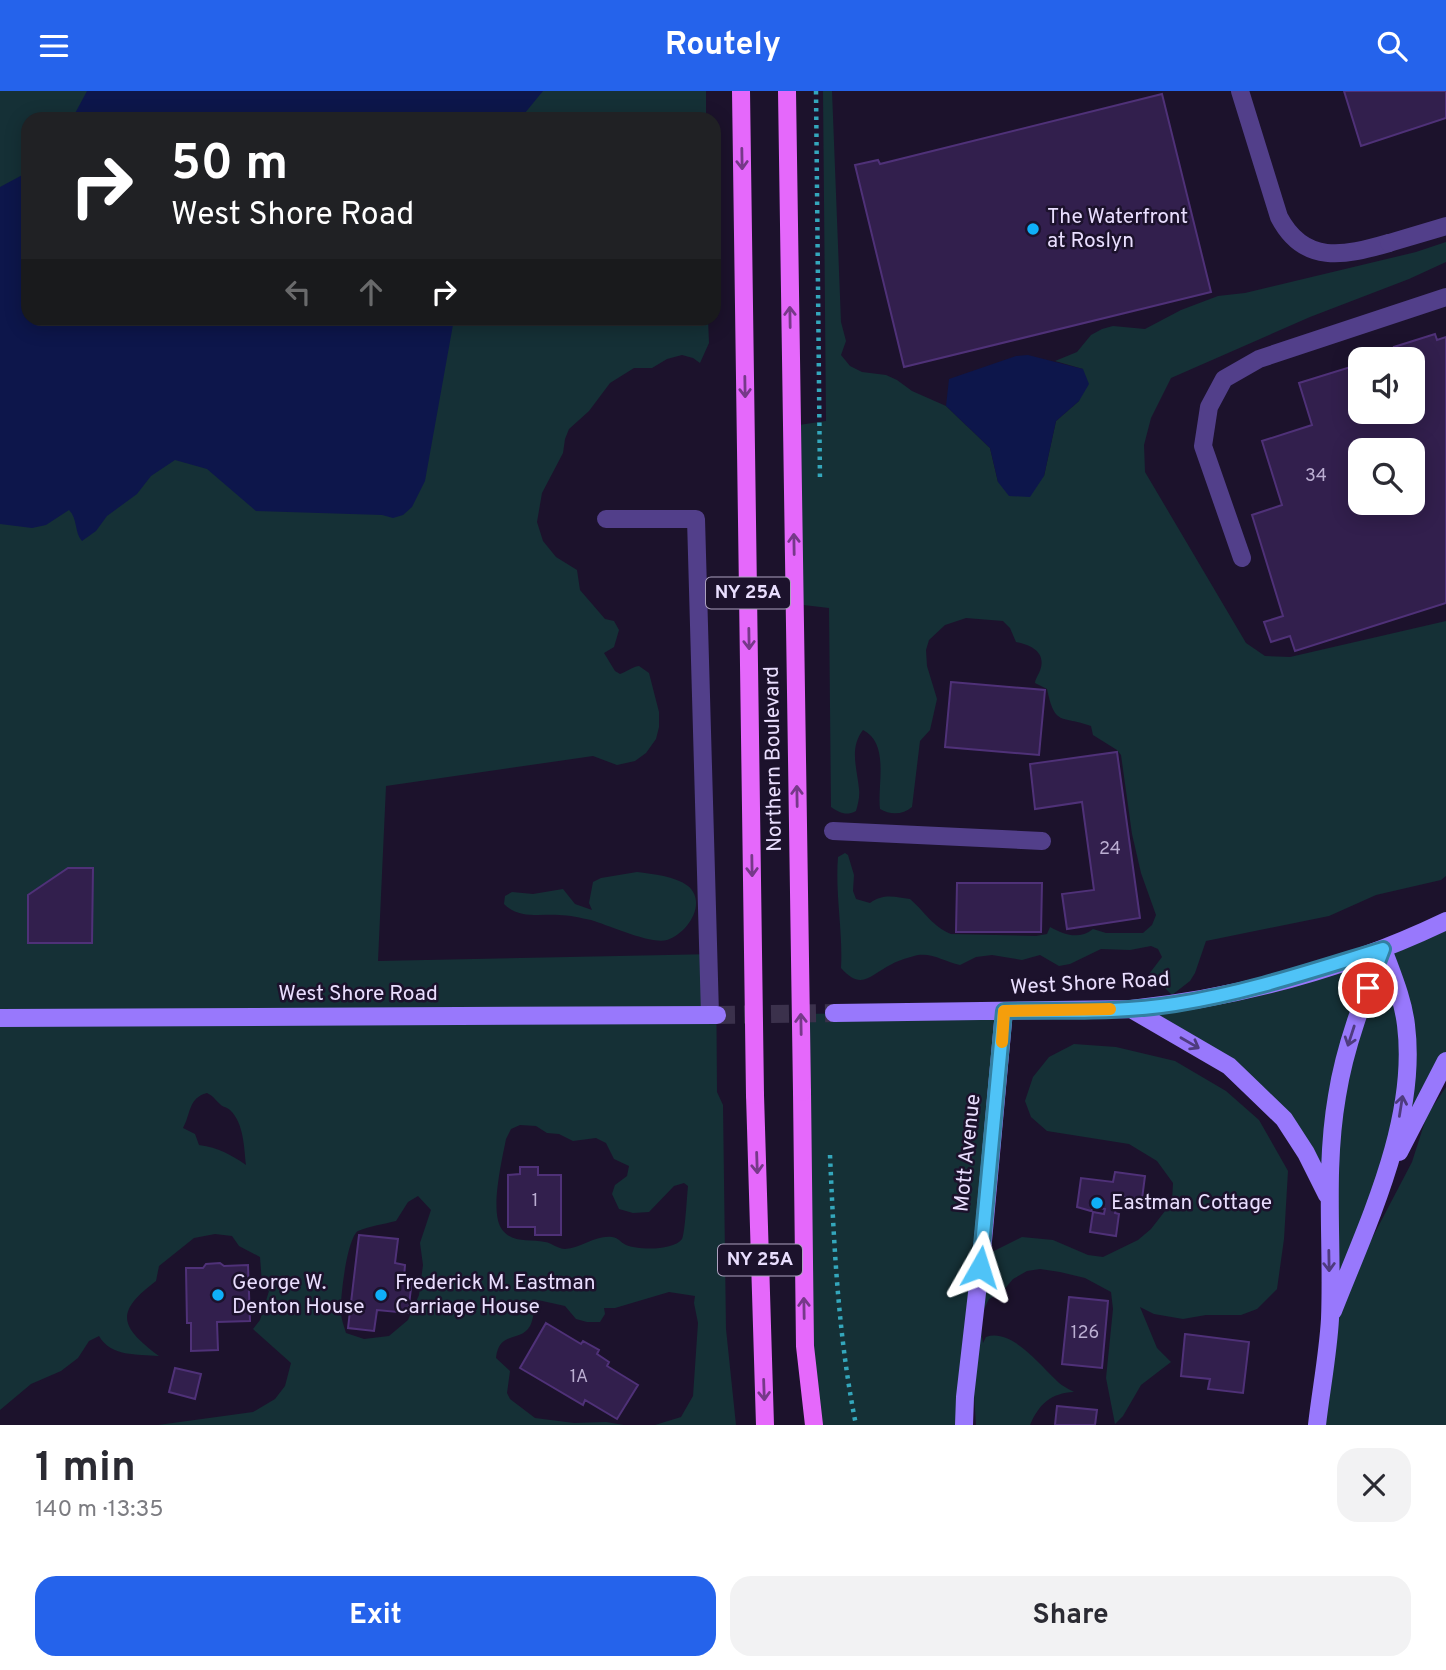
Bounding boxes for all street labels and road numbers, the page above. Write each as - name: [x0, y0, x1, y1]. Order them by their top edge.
- road number: NY 25A: [706, 577, 790, 608]
- street label: Northern Boulevard: [759, 666, 789, 852]
- street label: West Shore Road: [1010, 966, 1170, 1002]
- street label: West Shore Road: [278, 981, 438, 1008]
- street label: Mott Avenue: [948, 1093, 988, 1213]
- road number: NY 25A: [718, 1245, 802, 1275]

